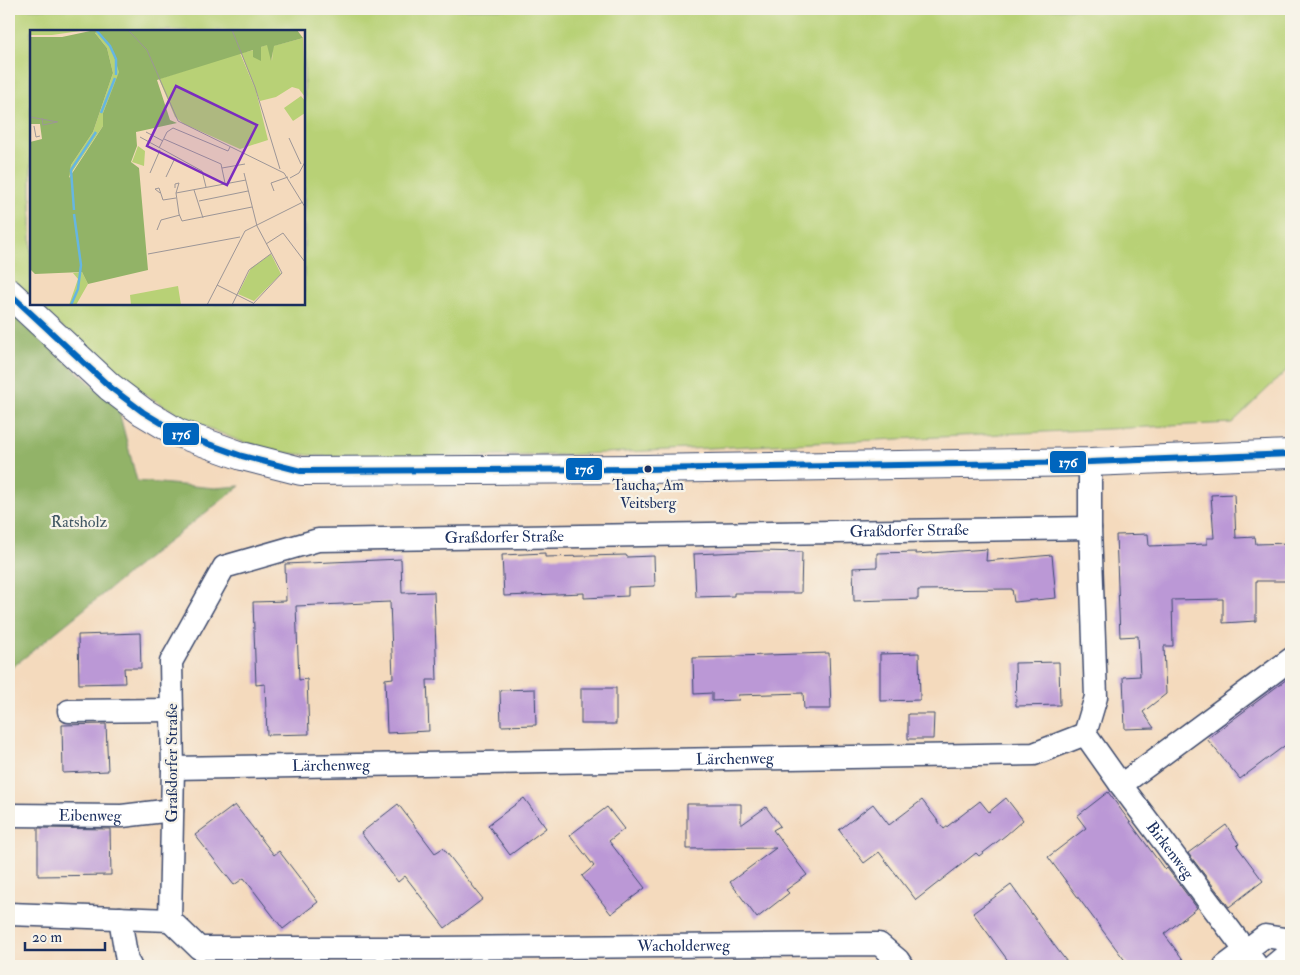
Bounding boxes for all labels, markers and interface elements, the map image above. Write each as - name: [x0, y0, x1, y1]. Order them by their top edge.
- inset map: [30, 30, 305, 305]
- line badge: 176: [162, 422, 200, 446]
- text: 176: [172, 426, 191, 443]
- line badge: 176: [1049, 450, 1087, 474]
- text: 176: [1059, 454, 1078, 471]
- line badge: 176: [565, 457, 603, 481]
- text: 176: [575, 461, 594, 478]
- marker: Taucha, Am Veitsberg: [643, 464, 653, 474]
- place label: Taucha, Am Veitsberg: [612, 476, 684, 513]
- park label: Ratsholz: [51, 512, 108, 532]
- street label: Graßdorfer Straße: [849, 520, 969, 542]
- street label: Graßdorfer Straße: [445, 526, 564, 548]
- street label: Graßdorfer Straße: [162, 703, 182, 823]
- street label: Lärchenweg: [696, 748, 775, 769]
- street label: Lärchenweg: [292, 755, 371, 776]
- street label: Eibenweg: [59, 805, 123, 826]
- street label: Birkenweg: [1142, 817, 1199, 884]
- scale bar: [25, 920, 105, 952]
- text: 20 m: [32, 928, 62, 947]
- street label: Wacholderweg: [636, 935, 731, 956]

